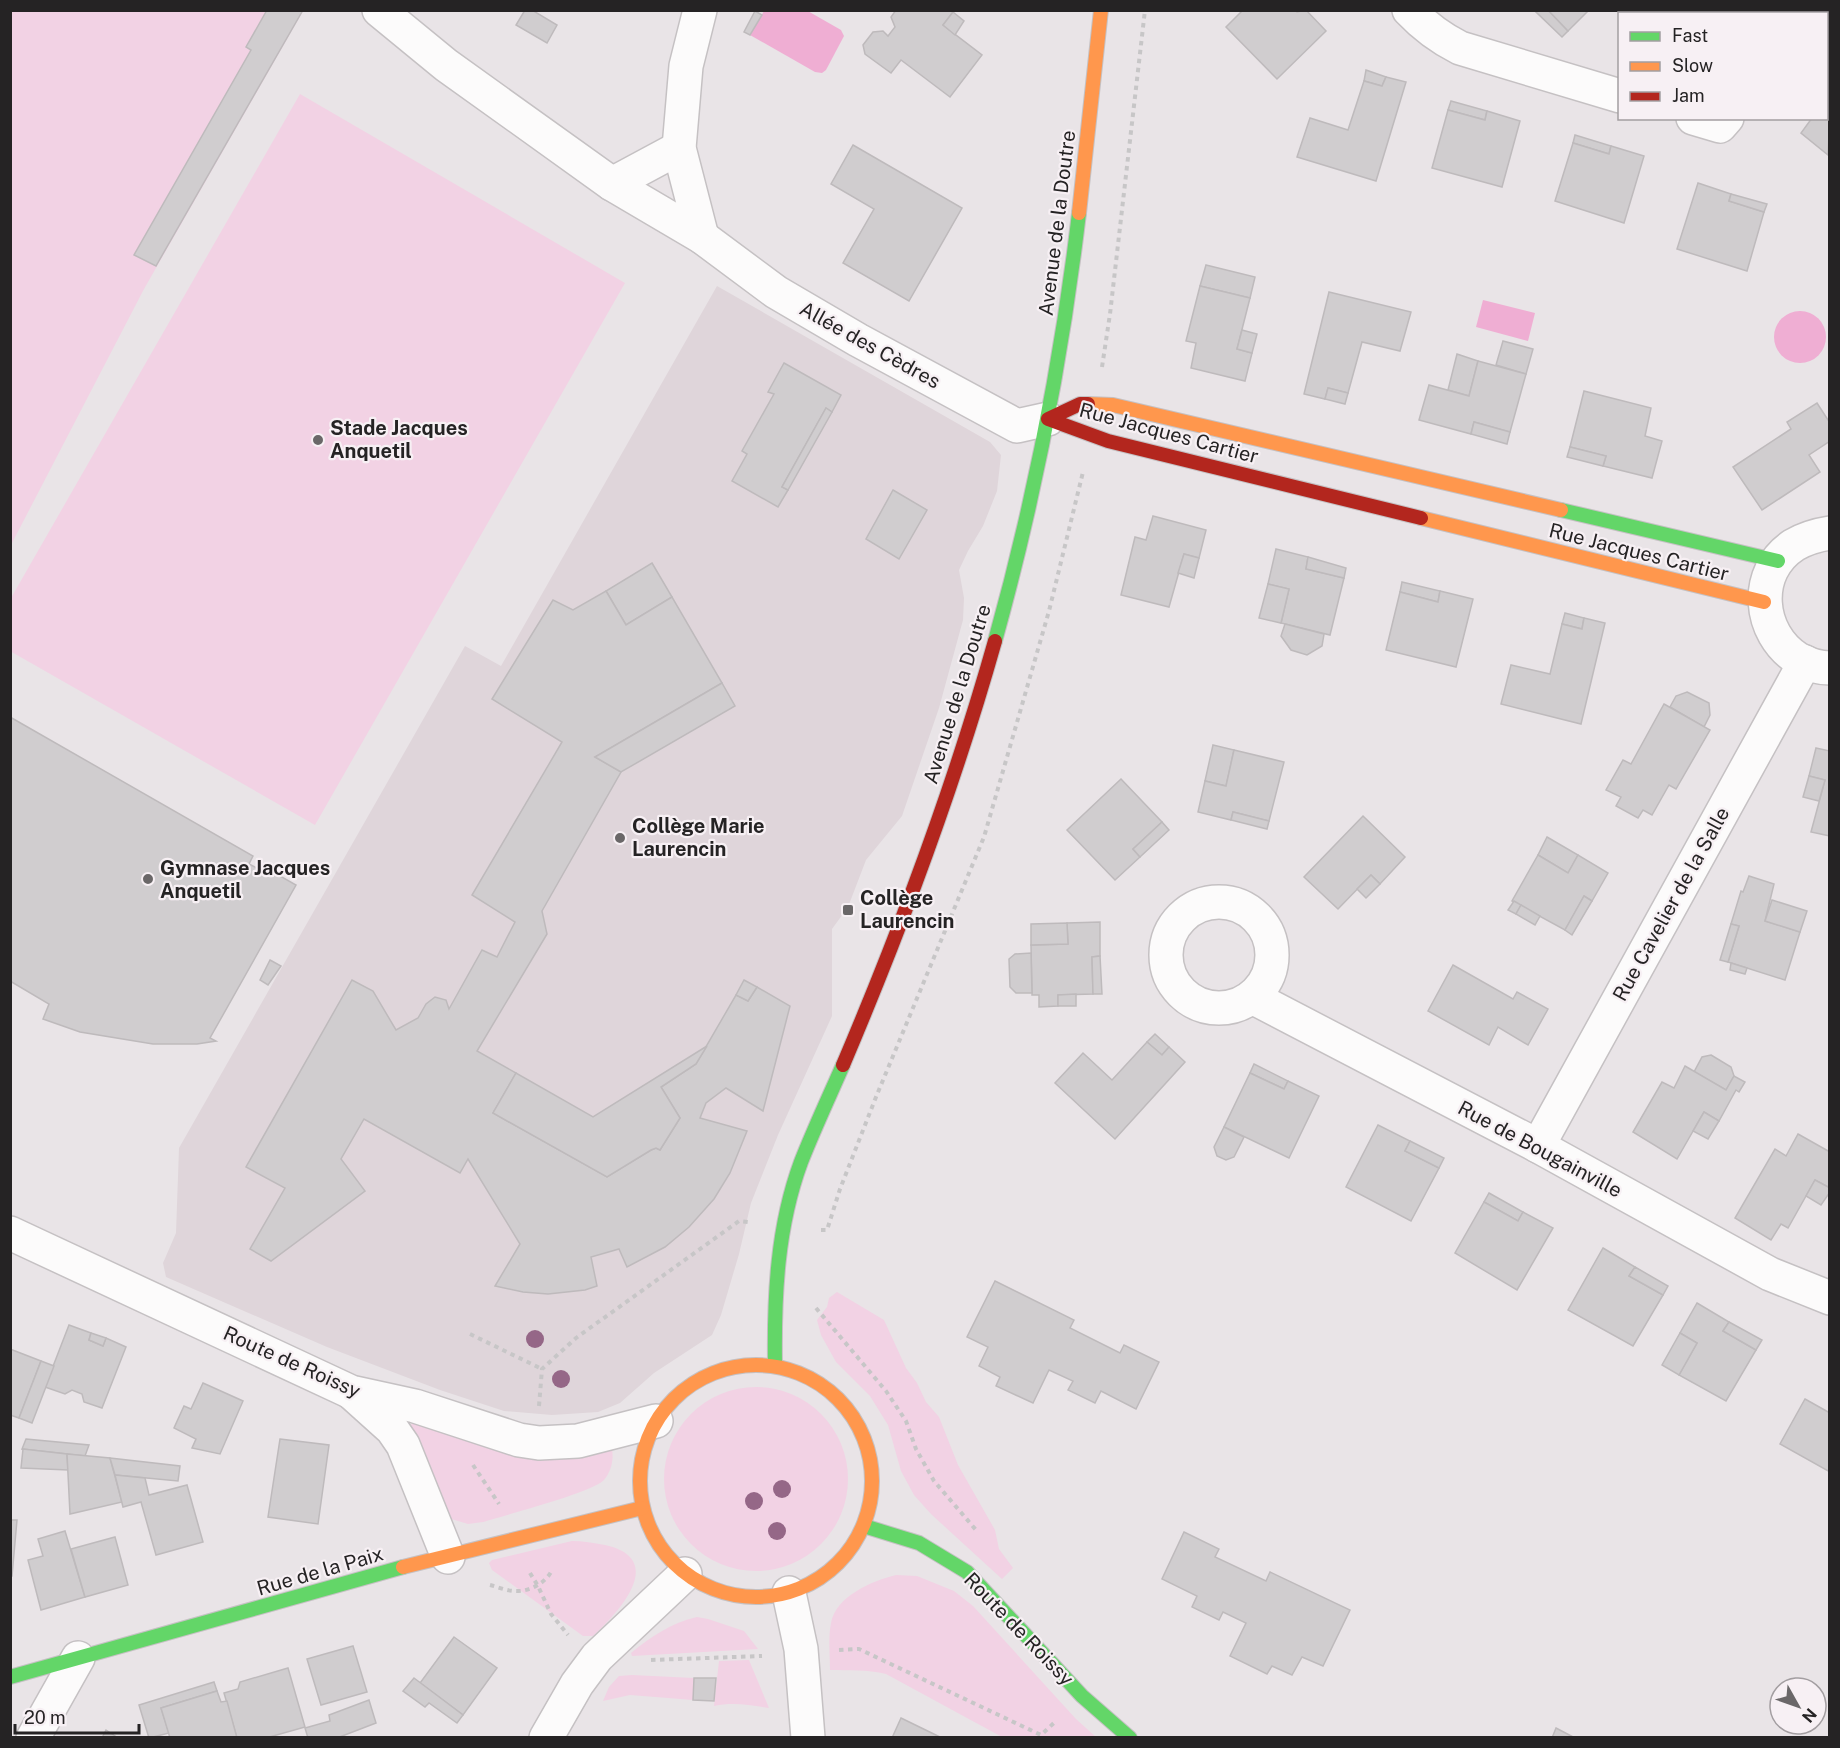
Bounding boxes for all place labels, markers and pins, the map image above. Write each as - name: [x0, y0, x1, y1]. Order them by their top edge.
- place label: Stade Jacques Anquetil: [330, 416, 468, 463]
- marker: Stade Jacques Anquetil: [311, 433, 325, 447]
- place label: Collège Marie Laurencin: [632, 814, 765, 861]
- marker: Collège Marie Laurencin: [613, 831, 627, 845]
- place label: Gymnase Jacques Anquetil: [160, 856, 330, 903]
- marker: Gymnase Jacques Anquetil: [141, 872, 155, 886]
- place label: Collège Laurencin: [860, 886, 954, 933]
- marker: Collège Laurencin: [841, 903, 855, 917]

